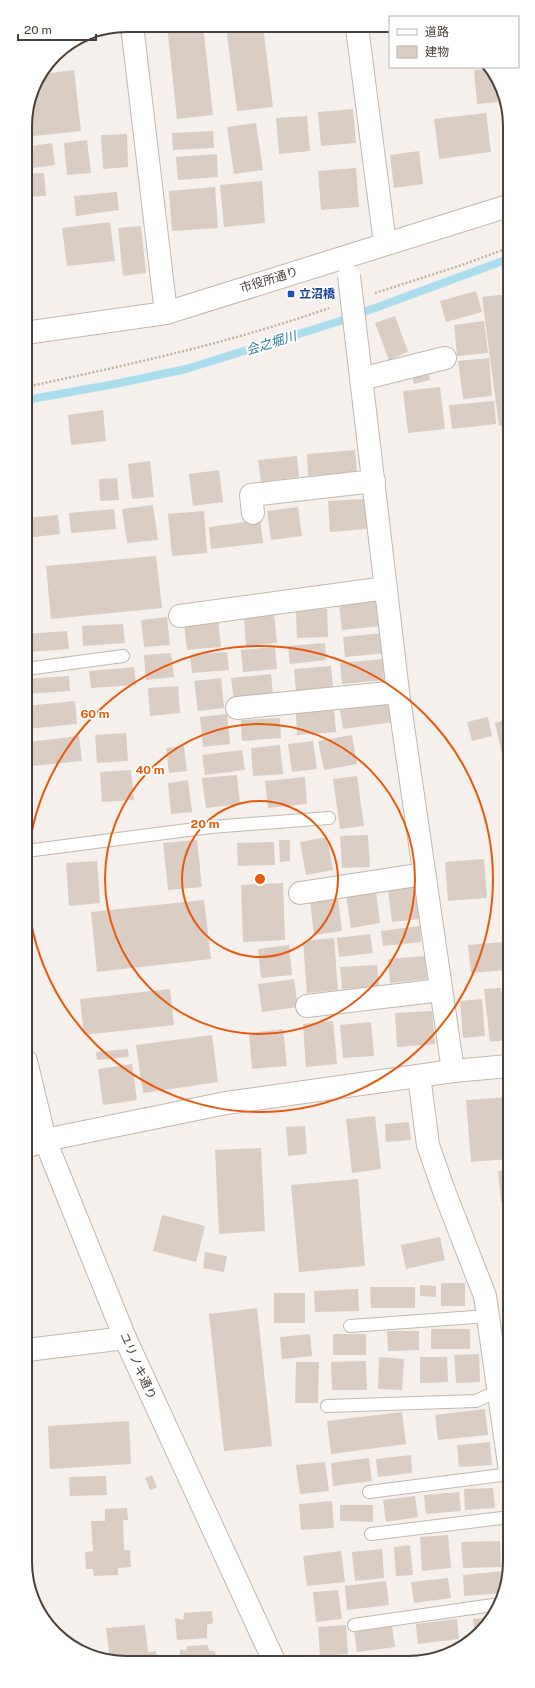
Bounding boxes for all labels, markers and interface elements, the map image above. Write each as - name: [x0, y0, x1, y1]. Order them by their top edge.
- scale bar: [18, 16, 96, 42]
- legend: [389, 16, 519, 68]
- text: 20 m: [24, 23, 52, 37]
- text: 道路: [425, 25, 449, 39]
- text: 建物: [425, 45, 449, 59]
- street label: 市役所通り: [238, 265, 300, 295]
- place label: 立沼橋: [299, 287, 336, 301]
- marker: 立沼橋: [286, 289, 296, 299]
- water label: 会之堀川: [244, 328, 300, 358]
- text: 60 m: [80, 707, 110, 721]
- text: 40 m: [135, 763, 165, 777]
- text: 20 m: [191, 817, 220, 831]
- centre of rings: [253, 872, 267, 886]
- street label: ユリノキ通り: [117, 1330, 159, 1402]

